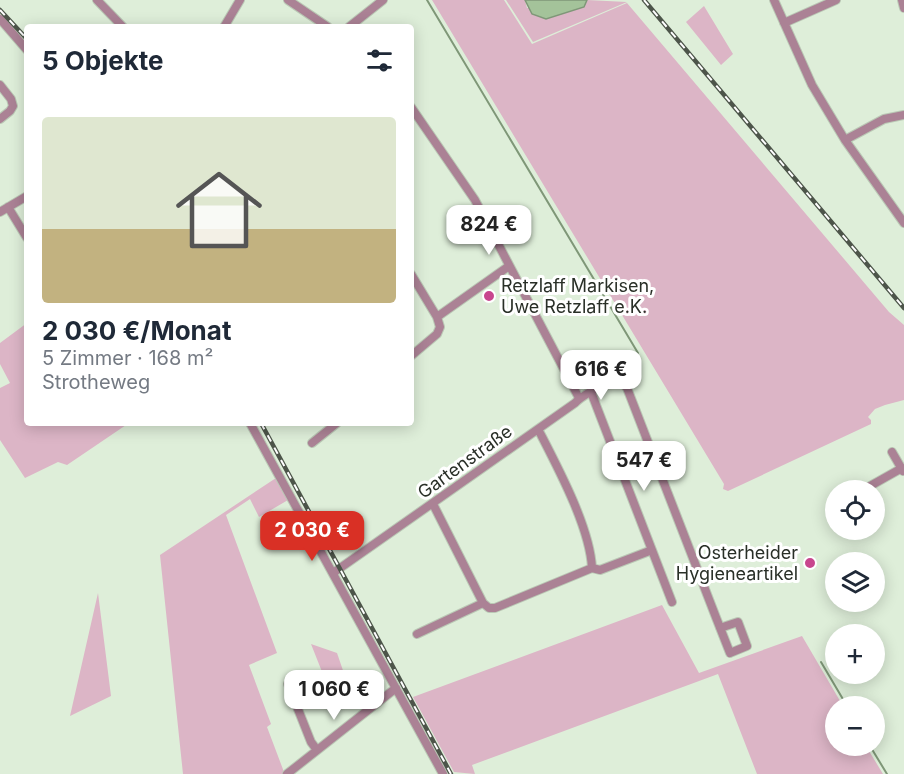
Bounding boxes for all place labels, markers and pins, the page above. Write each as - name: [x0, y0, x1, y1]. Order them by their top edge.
- pin: 824 €: [447, 205, 531, 256]
- place label: Retzlaff Markisen, Uwe Retzlaff e.K.: [501, 275, 654, 317]
- marker: Retzlaff Markisen, Uwe Retzlaff e.K.: [482, 289, 496, 303]
- pin: 616 €: [559, 350, 643, 401]
- pin: 547 €: [602, 441, 686, 492]
- pin: 2 030 €: [257, 511, 367, 562]
- place label: Osterheider Hygieneartikel: [676, 542, 798, 584]
- marker: Osterheider Hygieneartikel: [803, 556, 817, 570]
- pin: 1 060 €: [279, 670, 389, 721]

